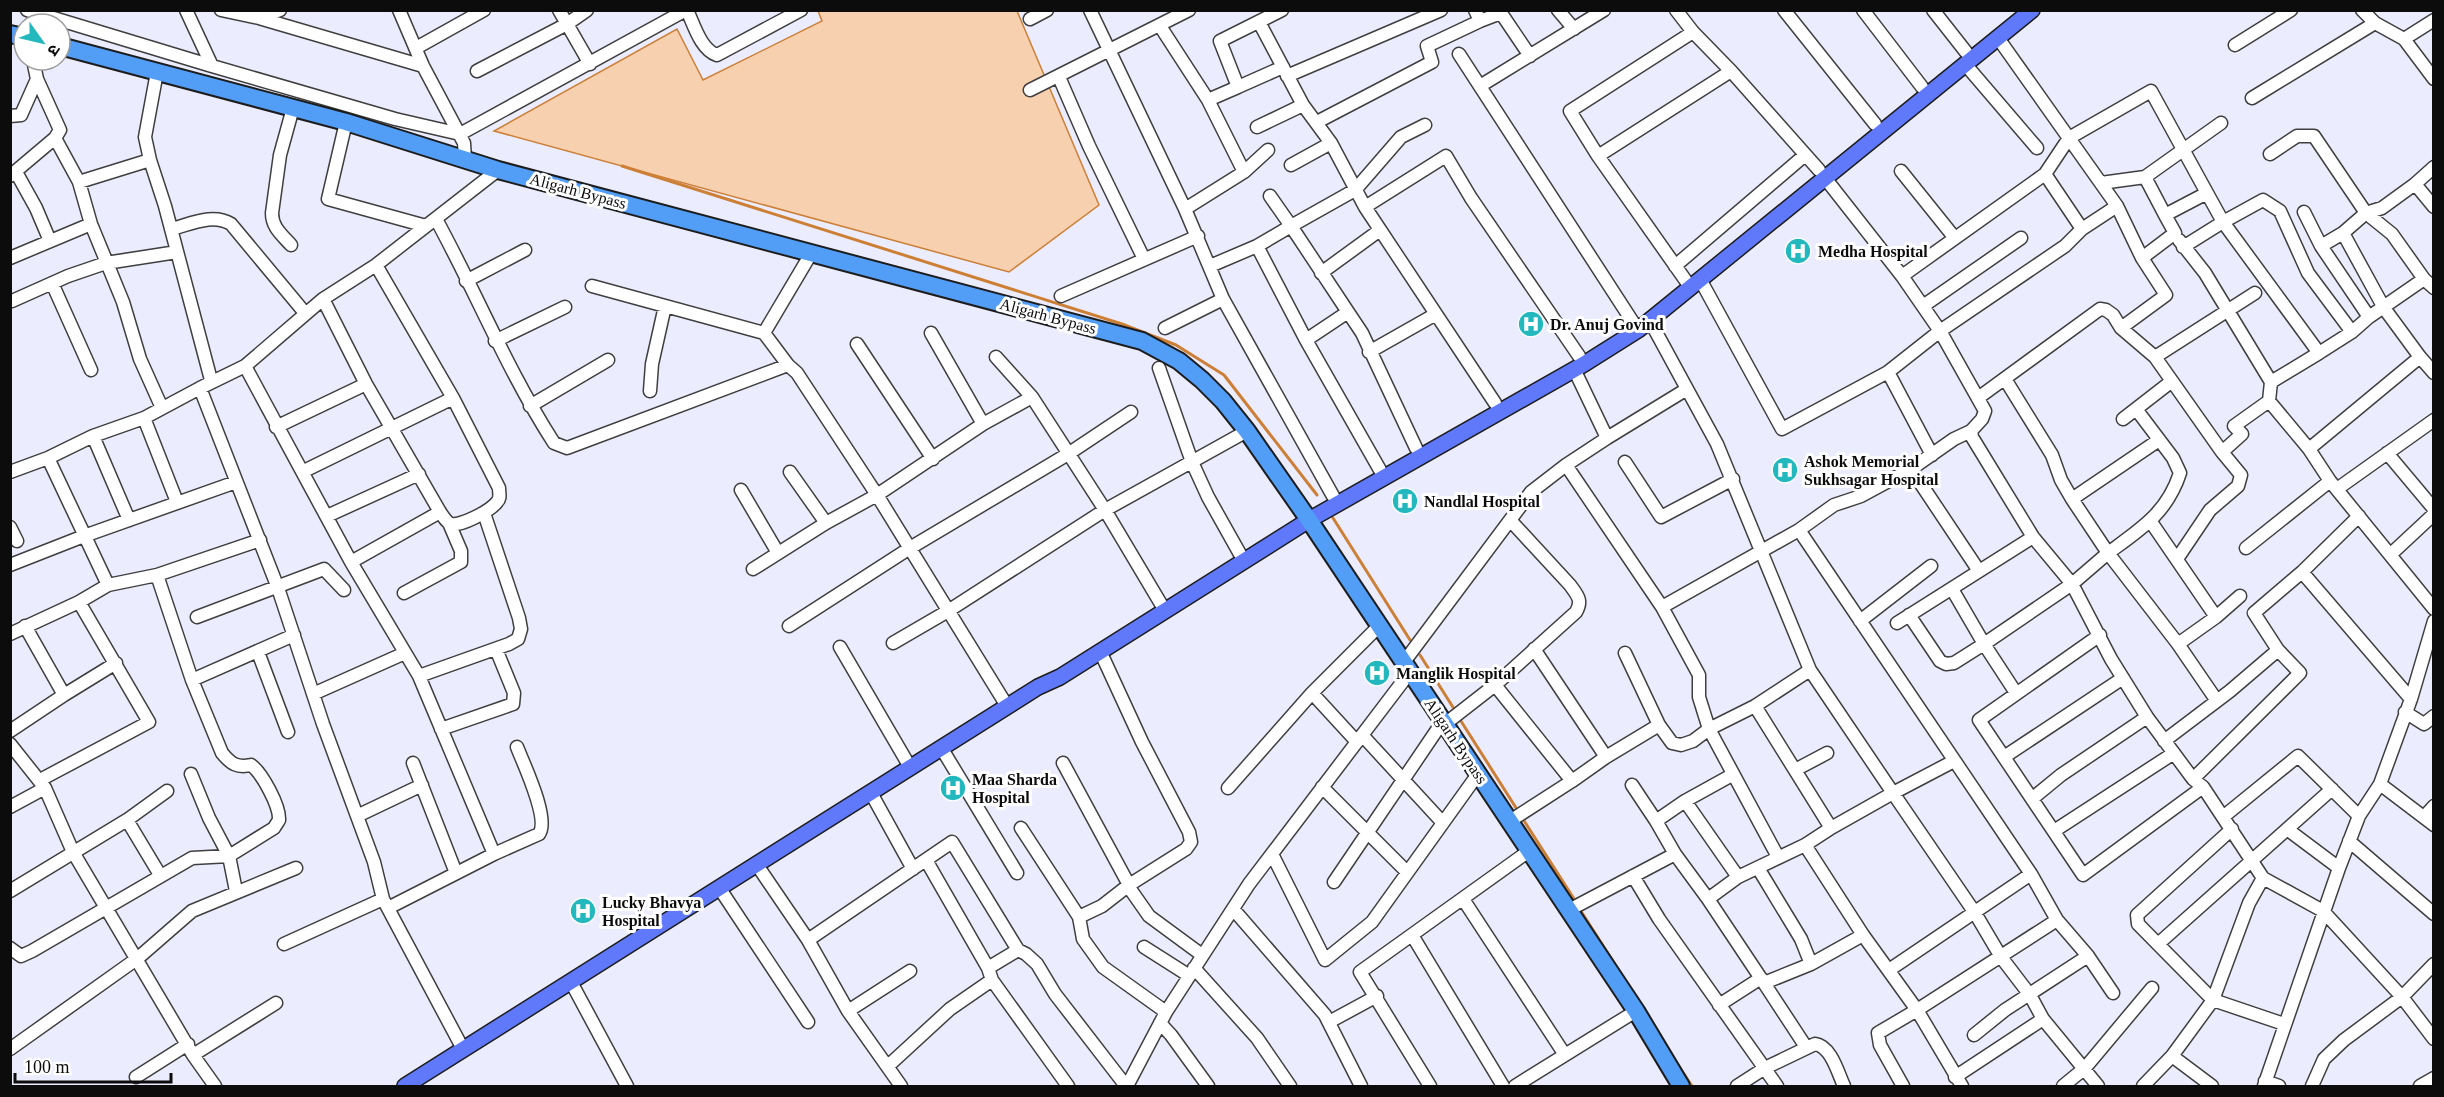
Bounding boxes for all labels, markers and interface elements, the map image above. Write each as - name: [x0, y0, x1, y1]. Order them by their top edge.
- north arrow: [12, 12, 72, 72]
- text: उ: [44, 41, 64, 59]
- street label: Aligarh Bypass: [528, 170, 628, 213]
- hospital icon: Medha Hospital: [1783, 236, 1813, 266]
- place label: Medha Hospital: [1818, 243, 1928, 261]
- street label: Aligarh Bypass: [998, 295, 1098, 338]
- hospital icon: Dr. Anuj Govind: [1516, 309, 1546, 339]
- place label: Dr. Anuj Govind: [1550, 316, 1664, 334]
- place label: Ashok Memorial Sukhsagar Hospital: [1804, 453, 1939, 489]
- hospital icon: Ashok Memorial Sukhsagar Hospital: [1770, 455, 1800, 485]
- hospital icon: Nandlal Hospital: [1390, 486, 1420, 516]
- place label: Nandlal Hospital: [1424, 493, 1541, 511]
- hospital icon: Manglik Hospital: [1362, 658, 1392, 688]
- place label: Manglik Hospital: [1396, 665, 1516, 683]
- street label: Aligarh Bypass: [1420, 695, 1491, 787]
- place label: Maa Sharda Hospital: [972, 771, 1057, 807]
- hospital icon: Maa Sharda Hospital: [938, 773, 968, 803]
- place label: Lucky Bhavya Hospital: [602, 894, 701, 930]
- hospital icon: Lucky Bhavya Hospital: [568, 896, 598, 926]
- scale bar: [15, 1046, 171, 1084]
- text: 100 m: [24, 1057, 70, 1077]

